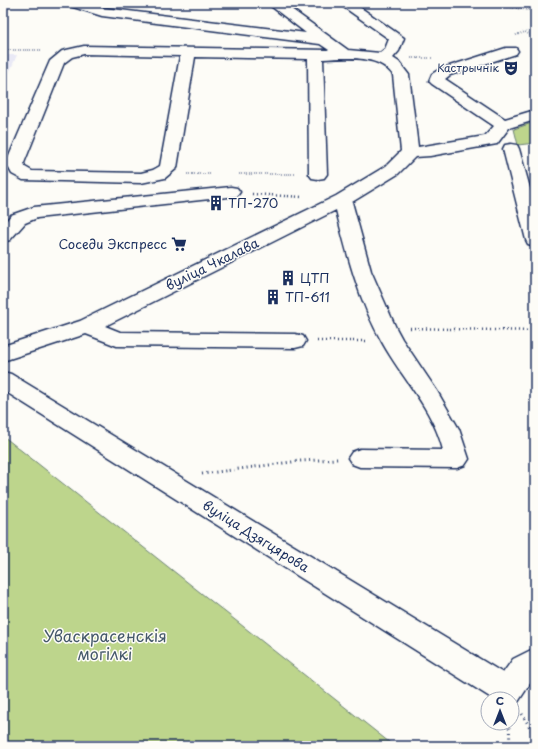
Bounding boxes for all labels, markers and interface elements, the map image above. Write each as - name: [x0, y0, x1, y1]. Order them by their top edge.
- place label: Кастрычнік: [437, 59, 499, 76]
- theatre icon: Кастрычнік: [502, 59, 520, 77]
- place label: ТП-270: [228, 193, 278, 212]
- building icon: ТП-270: [207, 194, 225, 212]
- street label: вуліца Чкалава: [162, 232, 262, 294]
- place label: Соседи Экспресс: [59, 234, 167, 253]
- supermarket icon: Соседи Экспресс: [170, 235, 188, 253]
- place label: ЦТП: [300, 268, 330, 287]
- building icon: ЦТП: [279, 269, 297, 287]
- place label: ТП-611: [285, 287, 330, 306]
- building icon: ТП-611: [264, 288, 282, 306]
- street label: вуліца Дзягцярова: [199, 495, 314, 577]
- park label: Уваскрасенскія могілкі: [43, 623, 167, 665]
- north arrow: [480, 691, 520, 731]
- text: С: [496, 692, 504, 709]

